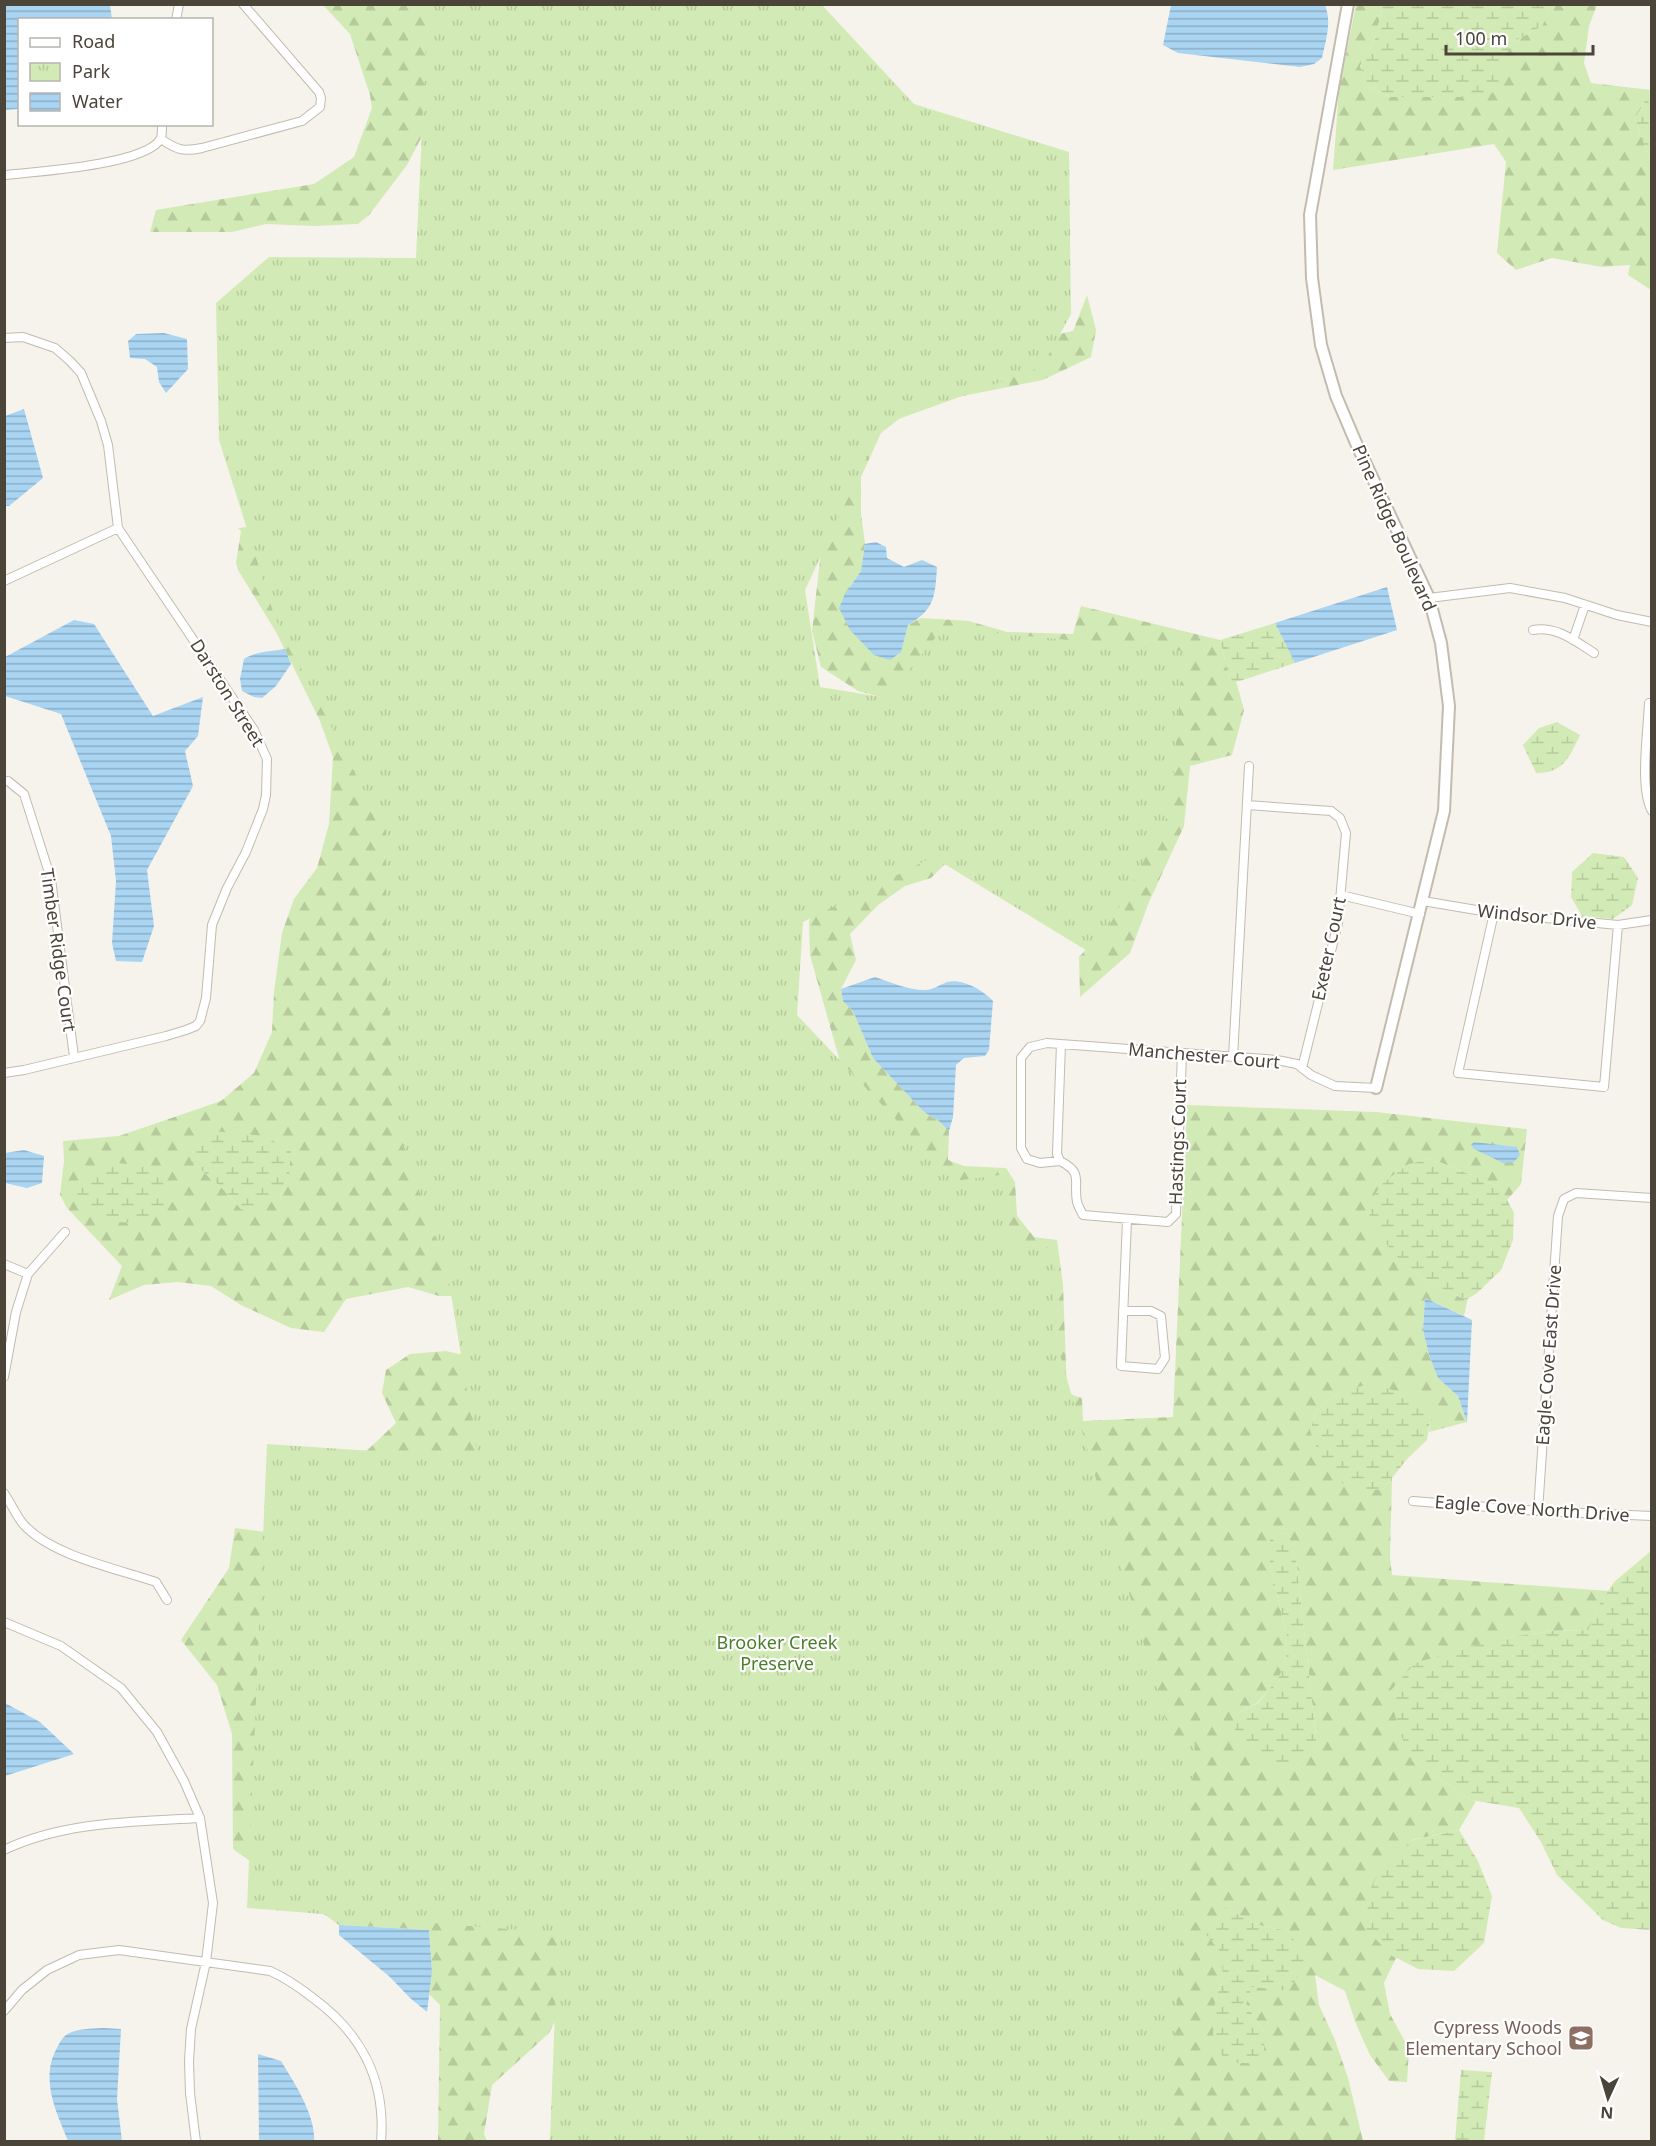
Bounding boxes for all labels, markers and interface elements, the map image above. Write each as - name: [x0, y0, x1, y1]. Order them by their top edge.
- legend: [18, 18, 213, 126]
- scale bar: [1446, 18, 1593, 56]
- text: 100 m: [1455, 26, 1507, 50]
- text: Road: [72, 29, 115, 53]
- text: Park: [72, 59, 110, 83]
- text: Water: [72, 89, 123, 113]
- street label: Pine Ridge Boulevard: [1347, 441, 1442, 615]
- street label: Darston Street: [185, 634, 271, 751]
- street label: Timber Ridge Court: [36, 867, 82, 1034]
- street label: Exeter Court: [1305, 894, 1351, 1003]
- street label: Windsor Drive: [1476, 898, 1598, 934]
- street label: Manchester Court: [1127, 1036, 1281, 1074]
- street label: Hastings Court: [1163, 1078, 1191, 1205]
- street label: Eagle Cove East Drive: [1530, 1264, 1566, 1446]
- street label: Eagle Cove North Drive: [1434, 1489, 1630, 1527]
- park label: Brooker Creek Preserve: [717, 1630, 838, 1675]
- place label: Cypress Woods Elementary School: [1405, 2015, 1562, 2060]
- school or university icon: Cypress Woods Elementary School: [1566, 2023, 1596, 2053]
- north arrow: [1578, 2068, 1638, 2128]
- text: N: [1600, 2102, 1614, 2124]

